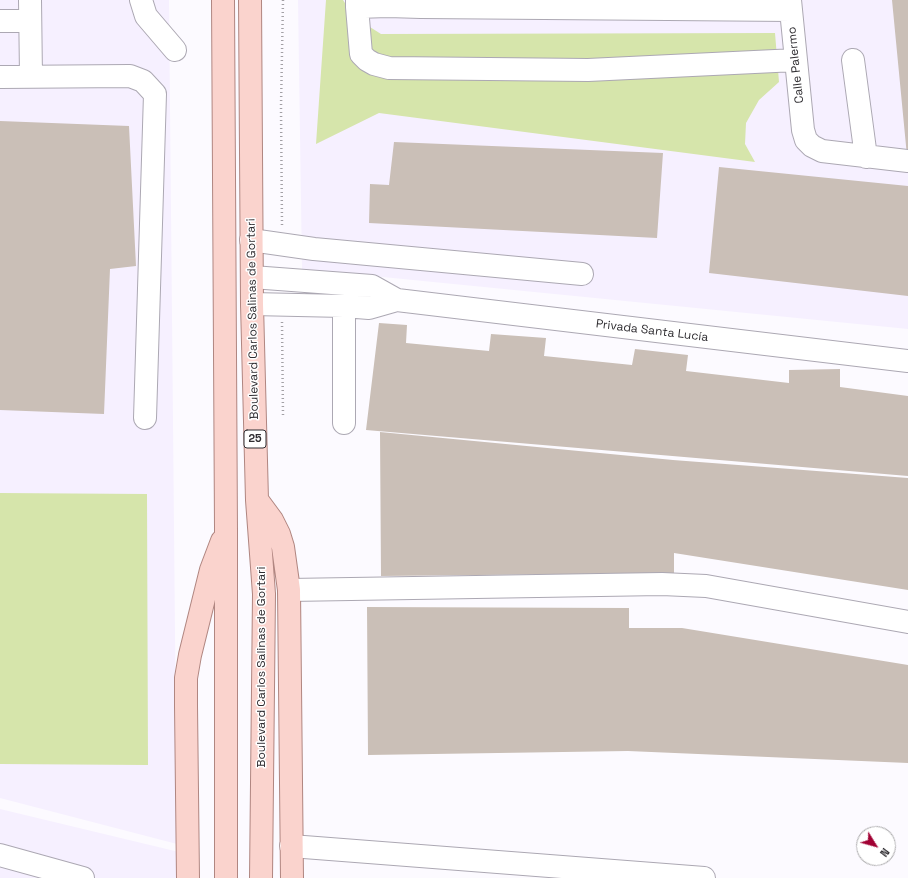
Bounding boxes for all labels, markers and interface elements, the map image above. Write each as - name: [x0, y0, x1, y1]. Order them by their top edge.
- street label: Calle Palermo: [785, 26, 807, 104]
- street label: Boulevard Carlos Salinas de Gortari: [244, 218, 262, 420]
- street label: Privada Santa Lucía: [595, 317, 709, 345]
- road number: 25: [244, 430, 266, 448]
- street label: Boulevard Carlos Salinas de Gortari: [255, 566, 269, 768]
- north arrow: [856, 826, 896, 866]
- text: N: [877, 845, 893, 860]

